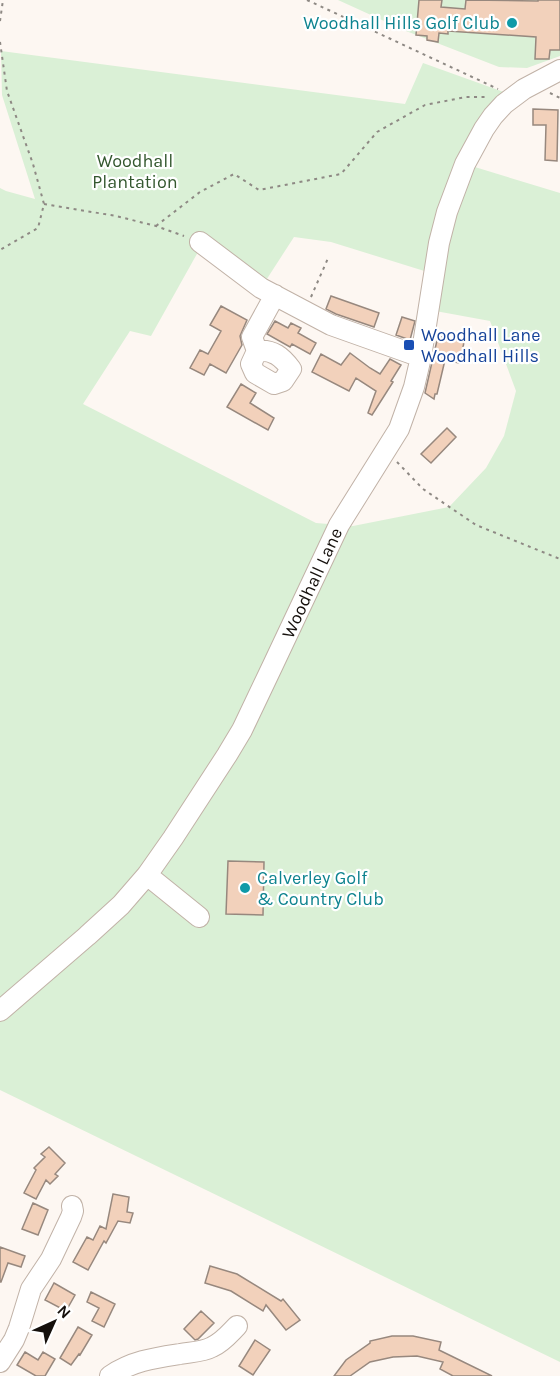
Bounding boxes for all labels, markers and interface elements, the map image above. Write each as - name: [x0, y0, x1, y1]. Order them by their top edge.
- place label: Woodhall Hills Golf Club: [303, 12, 500, 34]
- marker: Woodhall Hills Golf Club: [505, 16, 519, 30]
- park label: Woodhall Plantation: [92, 150, 178, 193]
- place label: Woodhall Lane Woodhall Hills: [421, 324, 540, 367]
- marker: Woodhall Lane Woodhall Hills: [402, 338, 416, 352]
- street label: Woodhall Lane: [277, 524, 347, 642]
- place label: Calverley Golf & Country Club: [257, 867, 384, 910]
- marker: Calverley Golf & Country Club: [238, 881, 252, 895]
- north arrow: [24, 1292, 84, 1352]
- text: N: [53, 1301, 75, 1323]

